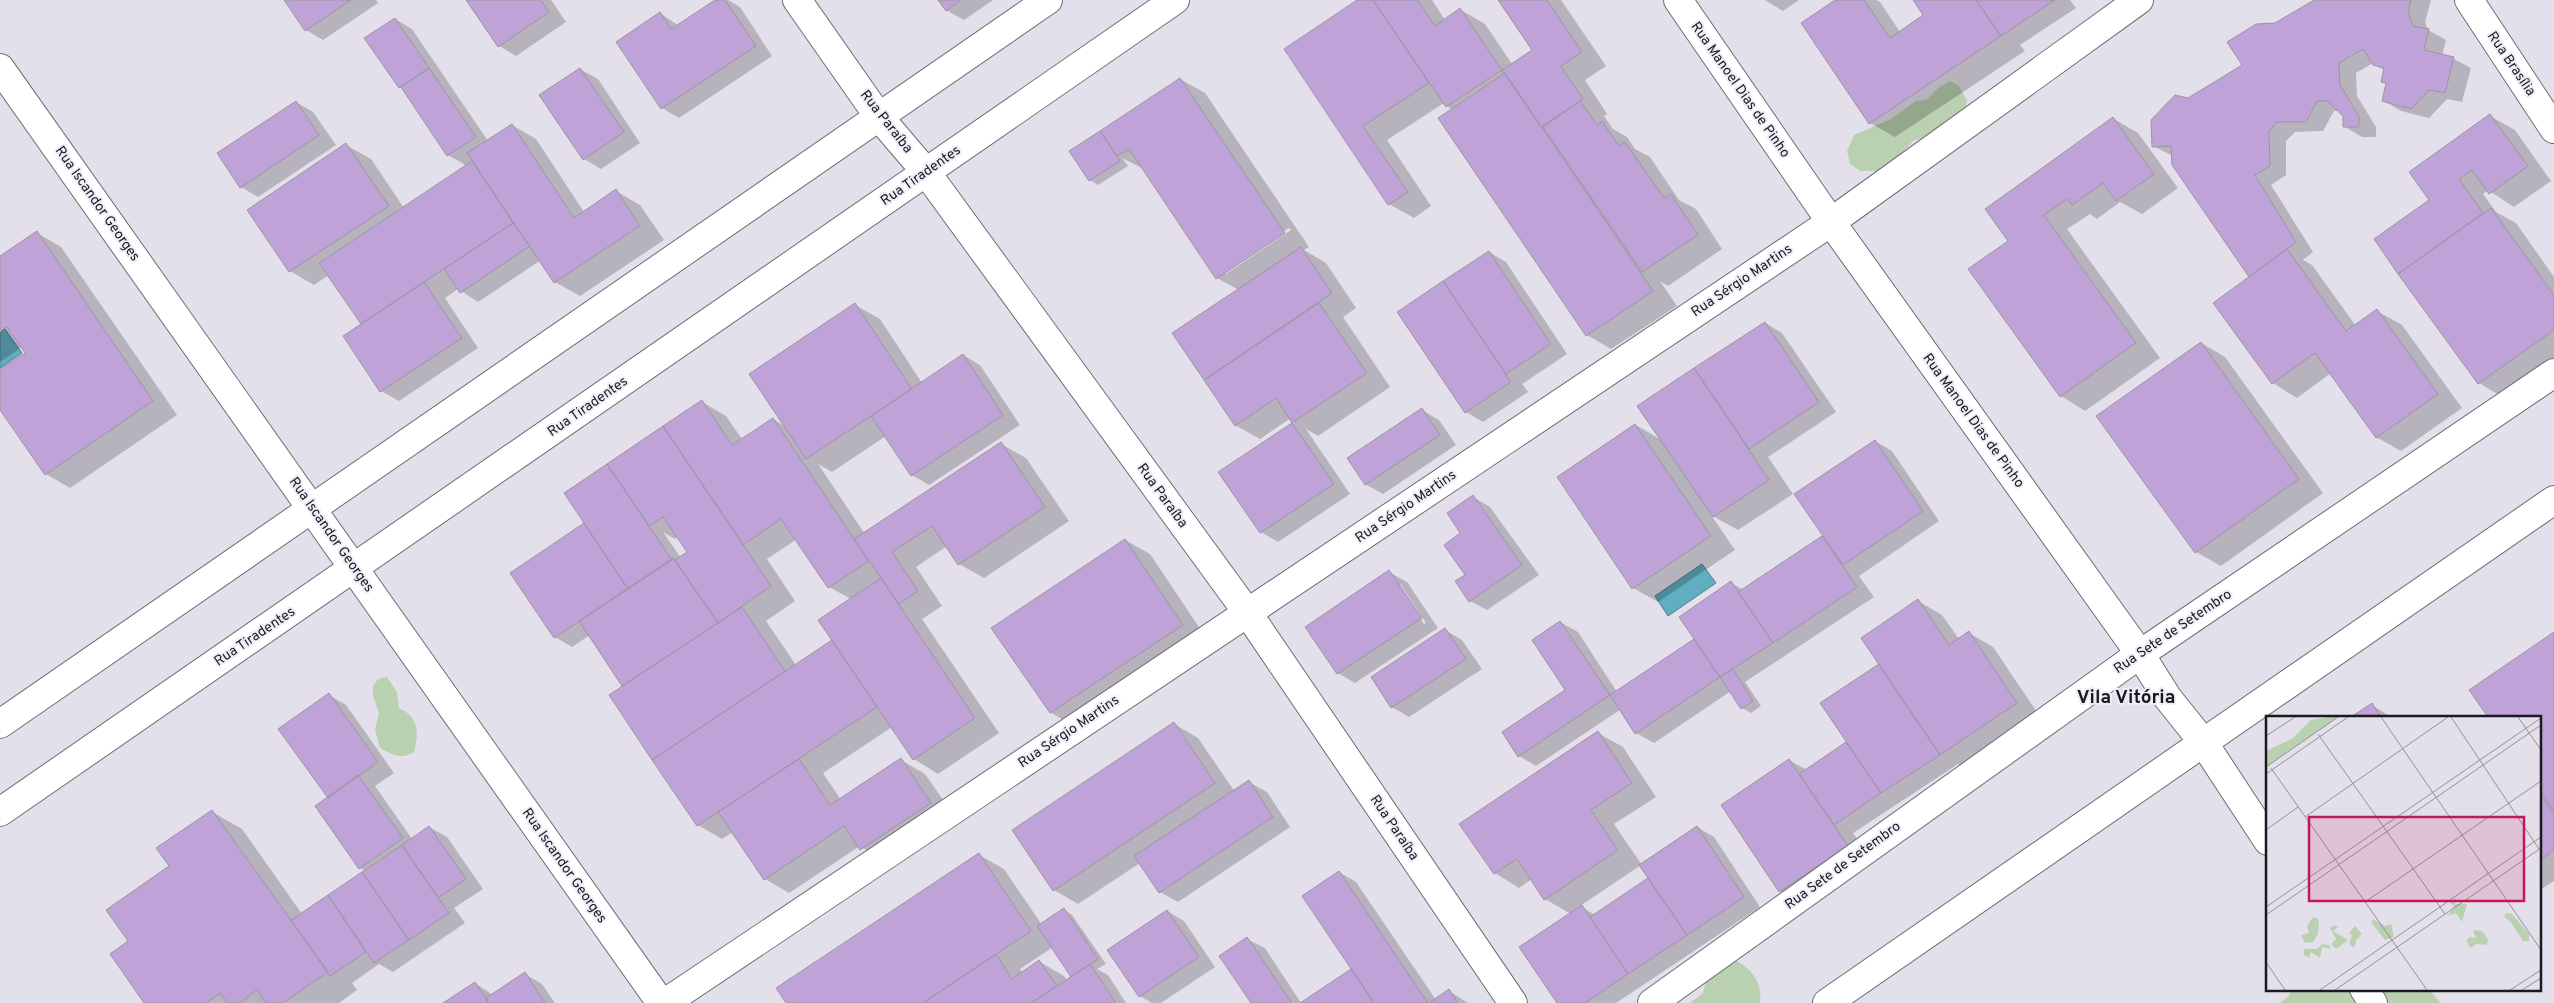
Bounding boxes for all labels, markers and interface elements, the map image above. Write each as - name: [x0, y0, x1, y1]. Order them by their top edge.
- street label: Rua Manoel Dias de Pinho: [1687, 19, 1794, 161]
- street label: Rua Brasília: [2483, 29, 2539, 99]
- street label: Rua Paraíba: [856, 87, 916, 157]
- street label: Rua Tiradentes: [878, 142, 964, 210]
- street label: Rua Iscandor Georges: [51, 143, 143, 265]
- street label: Rua Sérgio Martins: [1688, 241, 1796, 321]
- street label: Rua Manoel Dias de Pinho: [1919, 351, 2028, 492]
- street label: Rua Tiradentes: [545, 373, 631, 441]
- street label: Rua Paraíba: [1133, 461, 1191, 531]
- street label: Rua Sérgio Martins: [1352, 467, 1460, 547]
- street label: Rua Iscandor Georges: [285, 474, 377, 596]
- street label: Rua Sete de Setembro: [2111, 586, 2235, 678]
- street label: Rua Tiradentes: [211, 604, 299, 670]
- district label: Vila Vitória: [2077, 686, 2175, 710]
- street label: Rua Sérgio Martins: [1015, 692, 1123, 772]
- inset map: [2266, 716, 2542, 990]
- street label: Rua Paraíba: [1366, 792, 1422, 864]
- street label: Rua Iscandor Georges: [518, 805, 610, 927]
- street label: Rua Sete de Setembro: [1782, 818, 1904, 914]

